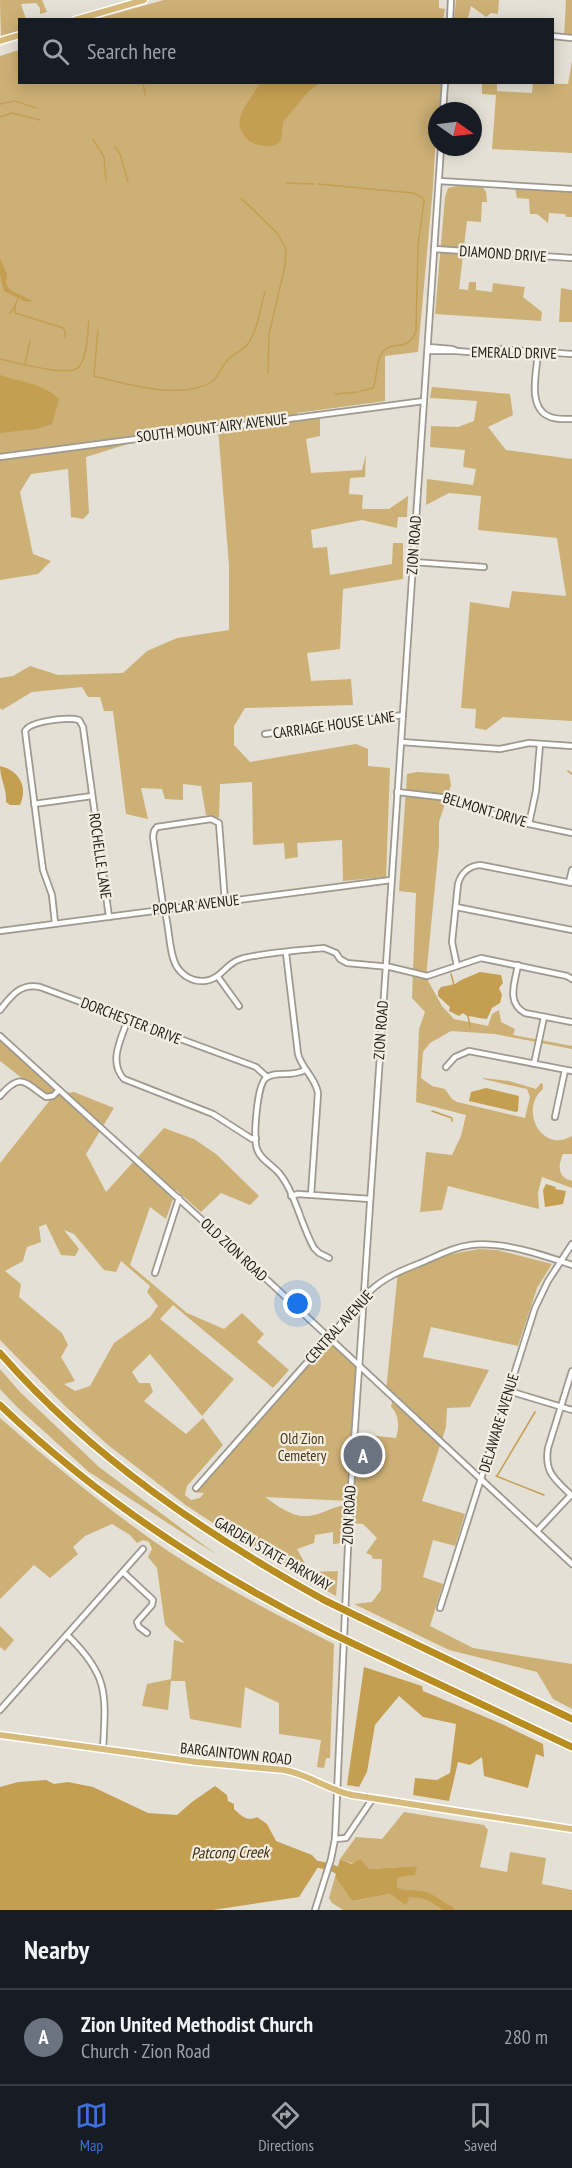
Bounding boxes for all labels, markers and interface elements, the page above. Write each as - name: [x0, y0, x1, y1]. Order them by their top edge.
- search box: [18, 18, 554, 84]
- icon: search: [39, 35, 72, 68]
- text: Search here: [87, 37, 176, 65]
- north arrow: [428, 102, 482, 156]
- street label: DIAMOND DRIVE: [459, 241, 547, 266]
- street label: EMERALD DRIVE: [471, 342, 557, 363]
- street label: SOUTH MOUNT AIRY AVENUE: [135, 409, 288, 446]
- street label: ZION ROAD: [402, 515, 425, 575]
- street label: CARRIAGE HOUSE LANE: [272, 707, 396, 742]
- street label: BELMONT DRIVE: [441, 788, 530, 831]
- street label: ROCHELLE LANE: [85, 812, 116, 900]
- street label: POPLAR AVENUE: [152, 890, 240, 919]
- street label: DORCHESTER DRIVE: [78, 993, 184, 1048]
- street label: ZION ROAD: [369, 1000, 392, 1060]
- street label: OLD ZION ROAD: [197, 1214, 272, 1285]
- street label: CENTRAL AVENUE: [301, 1286, 377, 1367]
- your location: [283, 1289, 312, 1318]
- street label: DELAWARE AVENUE: [474, 1371, 523, 1475]
- park label: Old Zion Cemetery: [278, 1429, 327, 1465]
- pin: A: [344, 1432, 382, 1478]
- street label: ZION ROAD: [337, 1485, 360, 1545]
- street label: GARDEN STATE PARKWAY: [211, 1512, 335, 1595]
- street label: BARGAINTOWN ROAD: [179, 1738, 293, 1769]
- water label: Patcong Creek: [191, 1841, 271, 1863]
- text: Nearby: [24, 1933, 89, 1966]
- text: Zion United Methodist Church: [81, 2010, 313, 2038]
- text: A: [38, 2024, 49, 2050]
- text: 280 m: [504, 2024, 548, 2050]
- text: Church · Zion Road: [81, 2038, 210, 2064]
- tab: Map: [75, 2099, 108, 2155]
- tab: Directions: [258, 2099, 314, 2155]
- tab: Saved: [464, 2099, 497, 2155]

